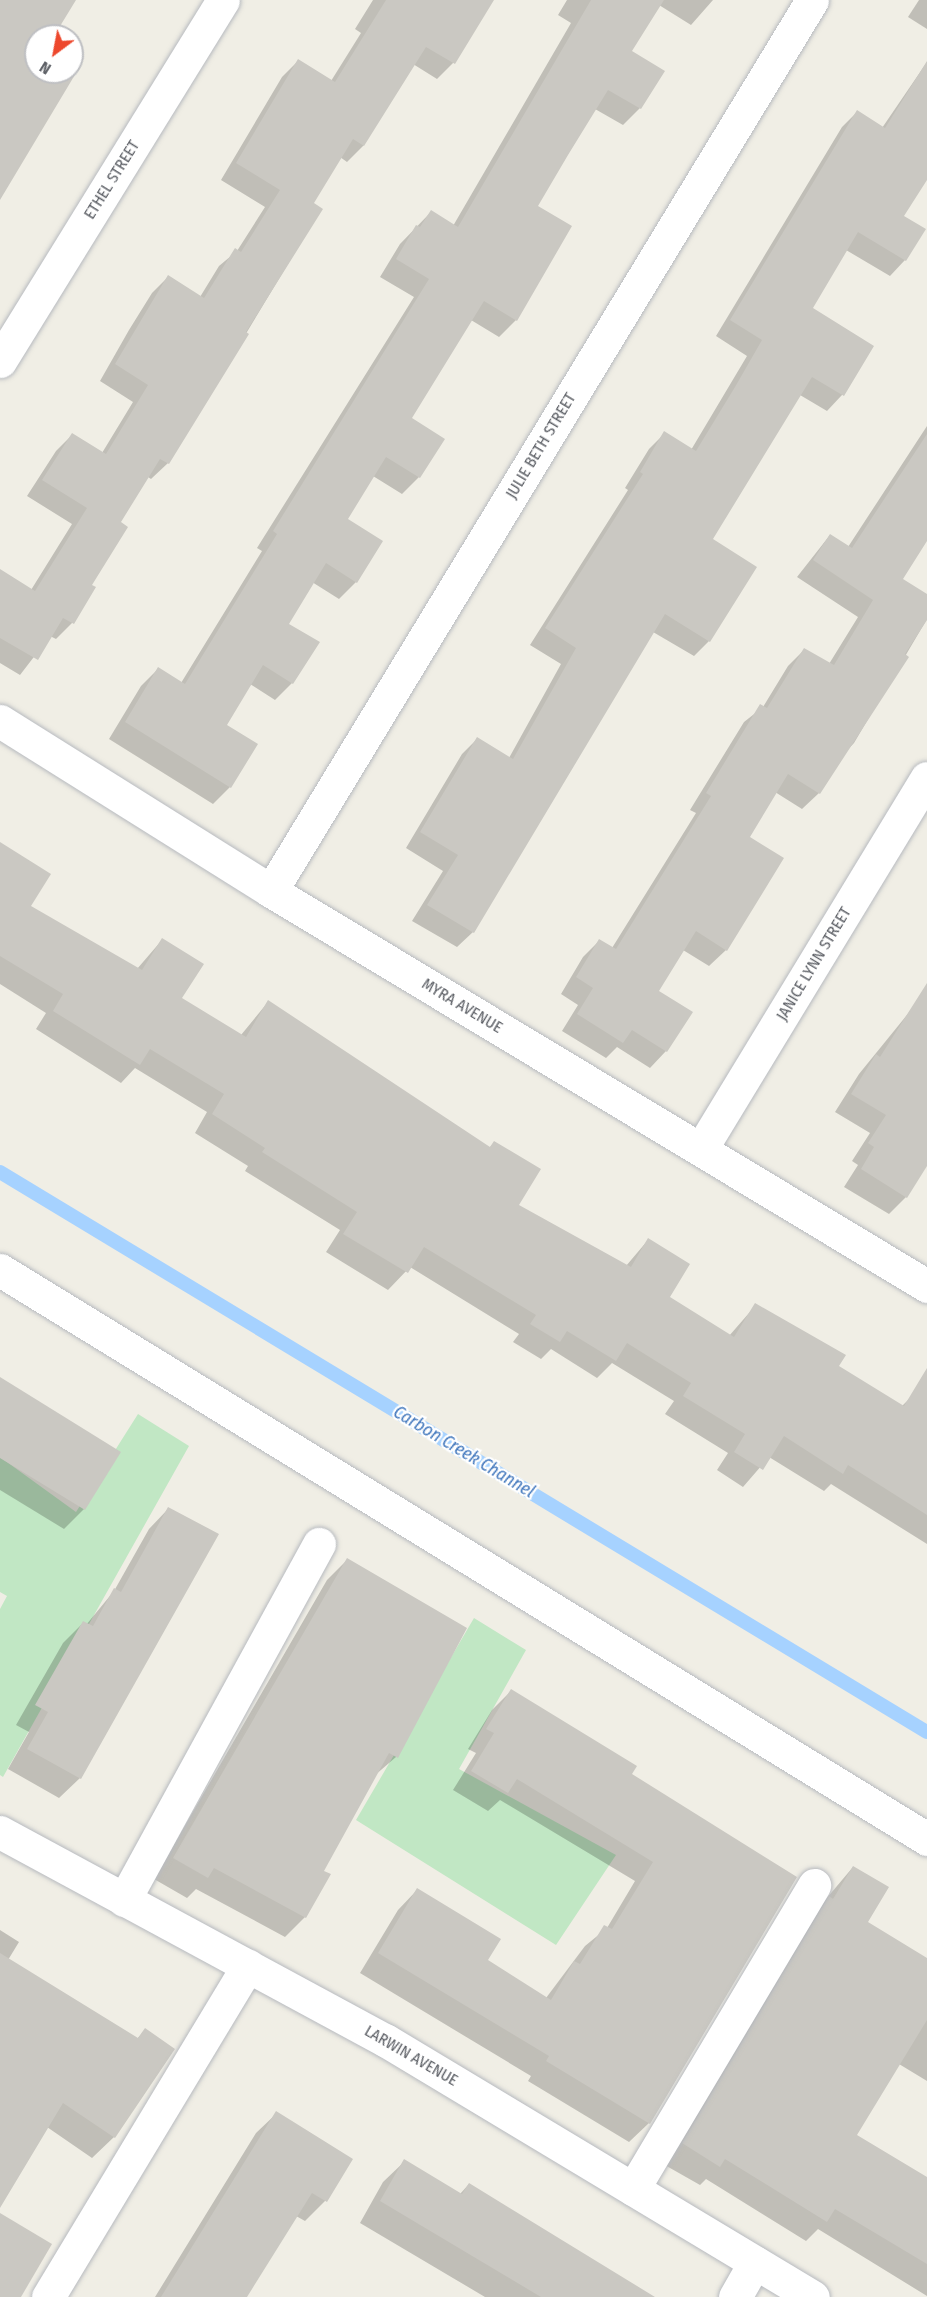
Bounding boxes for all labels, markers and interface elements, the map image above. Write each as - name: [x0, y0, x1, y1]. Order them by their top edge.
- north arrow: [24, 24, 84, 84]
- text: N: [36, 57, 54, 79]
- street label: ETHEL STREET: [80, 137, 144, 223]
- street label: JULIE BETH STREET: [502, 390, 580, 502]
- street label: JANICE LYNN STREET: [773, 904, 855, 1024]
- street label: MYRA AVENUE: [418, 974, 506, 1038]
- water label: Carbon Creek Channel: [389, 1401, 539, 1503]
- street label: LARWIN AVENUE: [361, 2022, 461, 2090]

